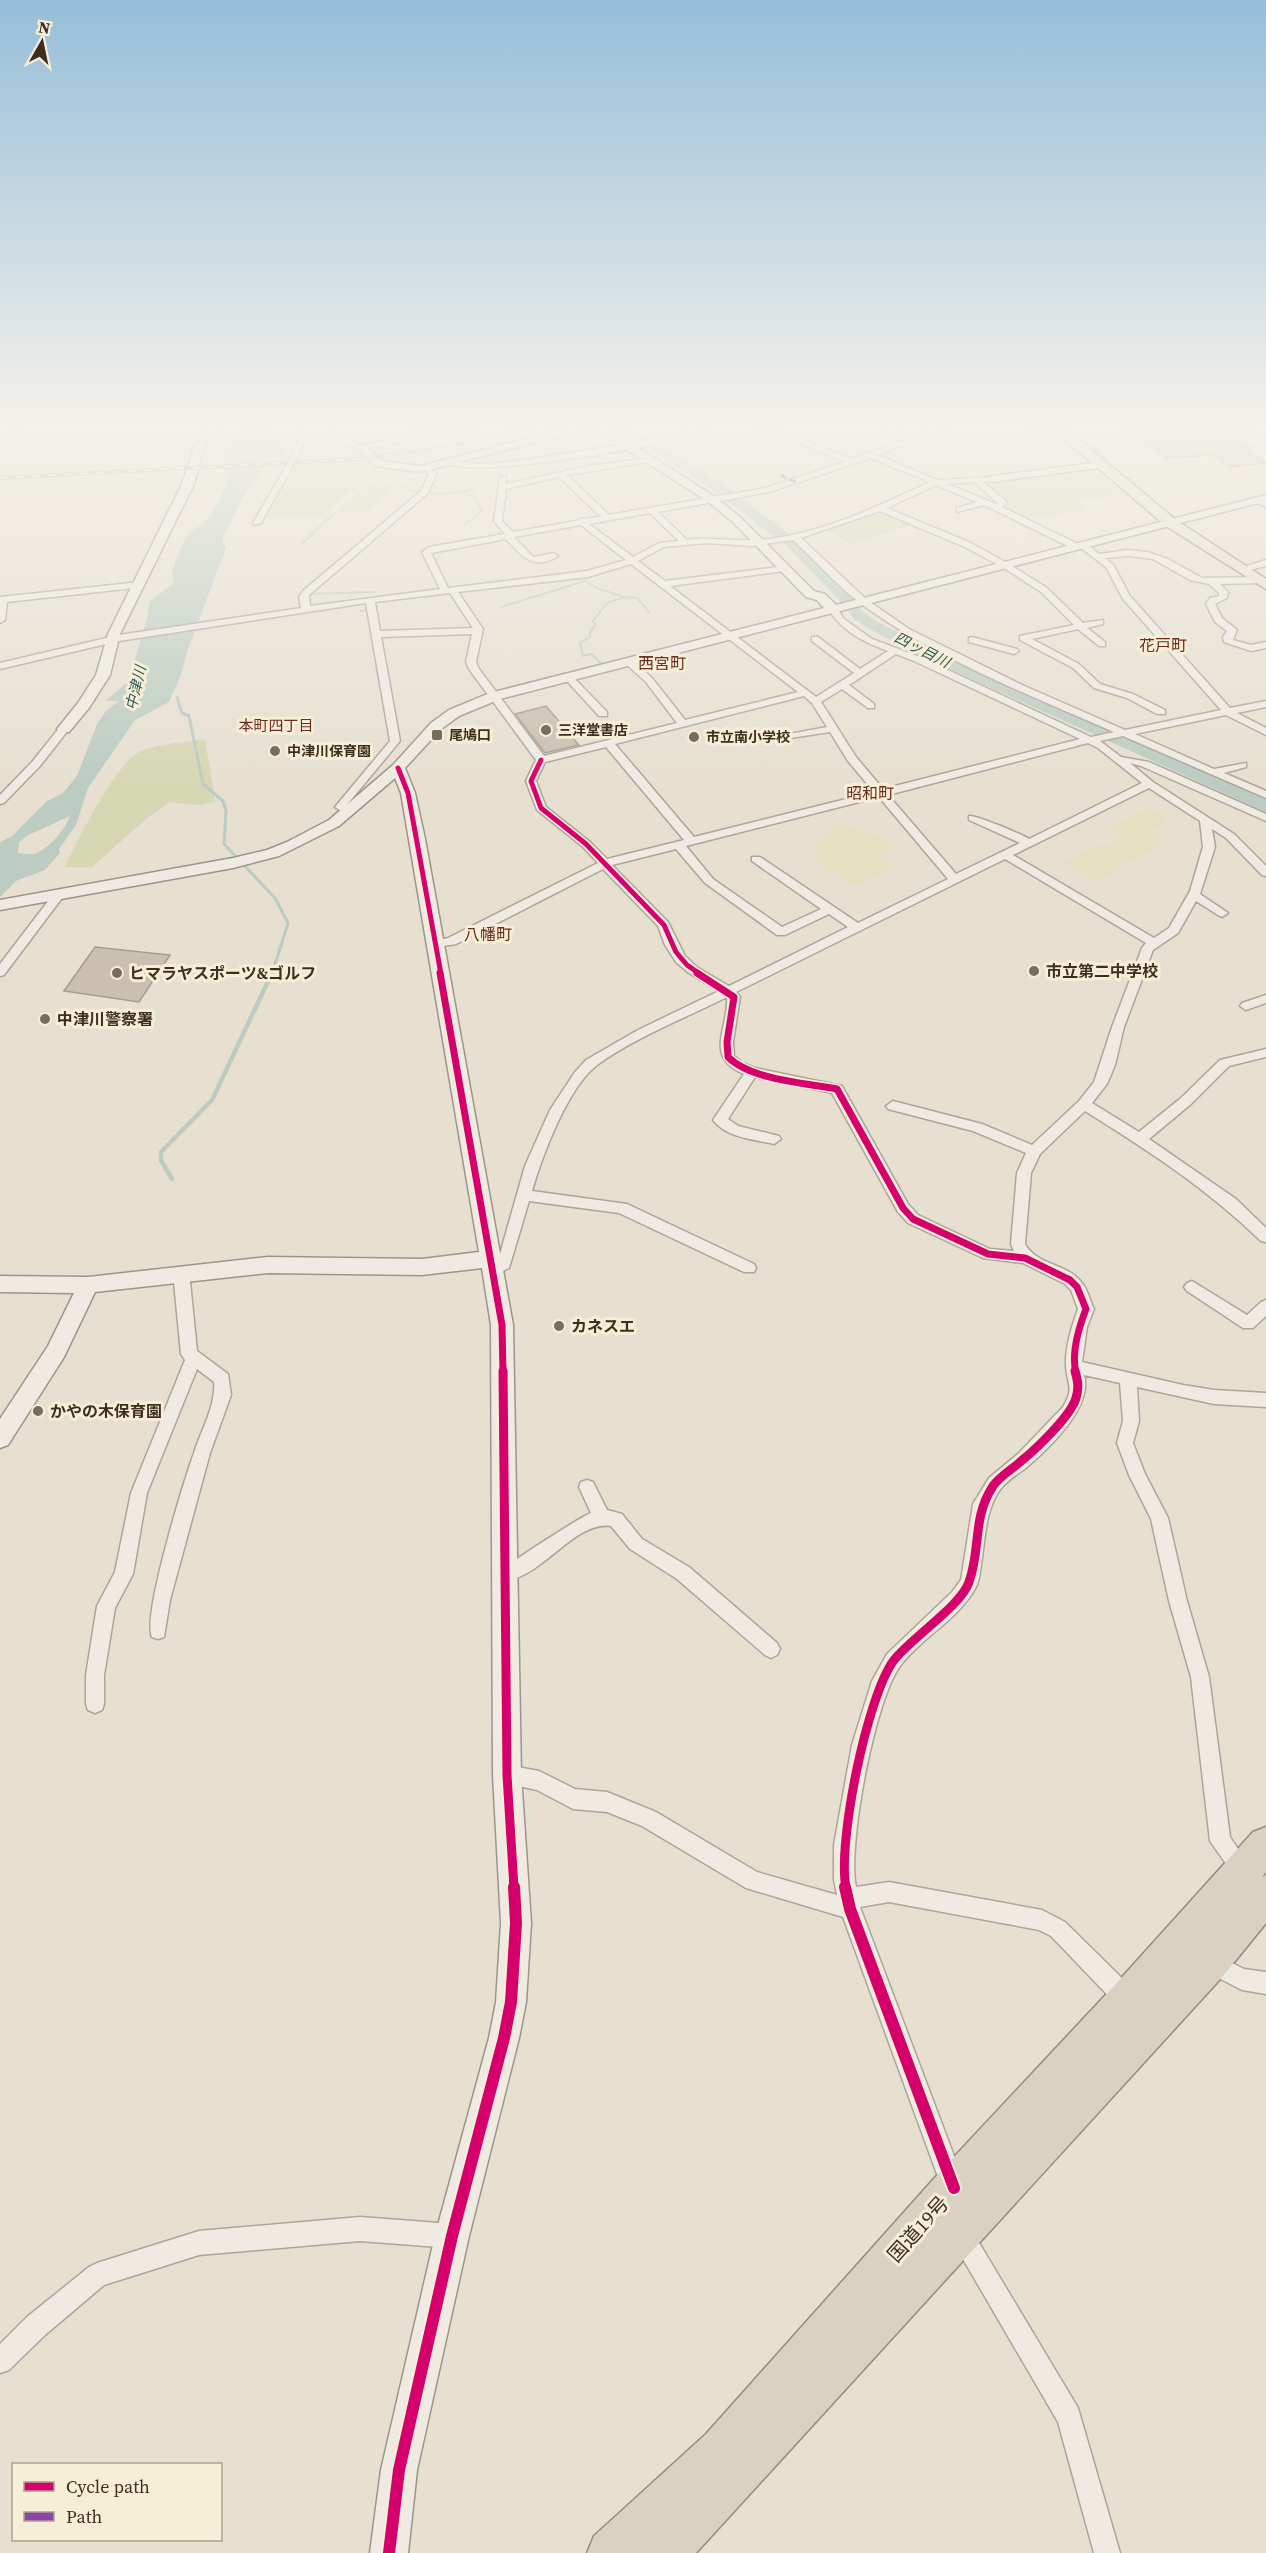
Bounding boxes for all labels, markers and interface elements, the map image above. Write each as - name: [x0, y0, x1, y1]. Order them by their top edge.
- north arrow: [12, 12, 72, 72]
- text: N: [37, 15, 52, 39]
- water label: 四ッ目川: [891, 627, 955, 673]
- district label: 花戸町: [1139, 634, 1187, 656]
- district label: 西宮町: [638, 652, 686, 674]
- water label: 中津川: [120, 662, 151, 712]
- district label: 本町四丁目: [238, 715, 314, 736]
- place label: 三洋堂書店: [558, 720, 628, 740]
- marker: 三洋堂書店: [539, 723, 553, 737]
- place label: 尾鳩口: [449, 725, 491, 745]
- place label: 市立南小学校: [706, 727, 790, 747]
- marker: 尾鳩口: [430, 728, 444, 742]
- marker: 市立南小学校: [687, 730, 701, 744]
- place label: 中津川保育園: [287, 741, 371, 761]
- marker: 中津川保育園: [268, 744, 282, 758]
- district label: 昭和町: [846, 782, 894, 804]
- district label: 八幡町: [464, 923, 512, 945]
- place label: 市立第二中学校: [1046, 960, 1158, 982]
- place label: ヒマラヤスポーツ&ゴルフ: [129, 962, 316, 984]
- marker: 市立第二中学校: [1027, 964, 1041, 978]
- marker: ヒマラヤスポーツ&ゴルフ: [110, 966, 124, 980]
- place label: 中津川警察署: [57, 1008, 153, 1030]
- marker: 中津川警察署: [38, 1012, 52, 1026]
- place label: カネスエ: [571, 1315, 635, 1337]
- marker: カネスエ: [552, 1319, 566, 1333]
- place label: かやの木保育園: [50, 1400, 162, 1422]
- marker: かやの木保育園: [31, 1404, 45, 1418]
- street label: 国道19号: [881, 2190, 955, 2268]
- legend: [12, 2463, 222, 2541]
- text: Cycle path: [66, 2474, 150, 2499]
- text: Path: [66, 2504, 103, 2529]

